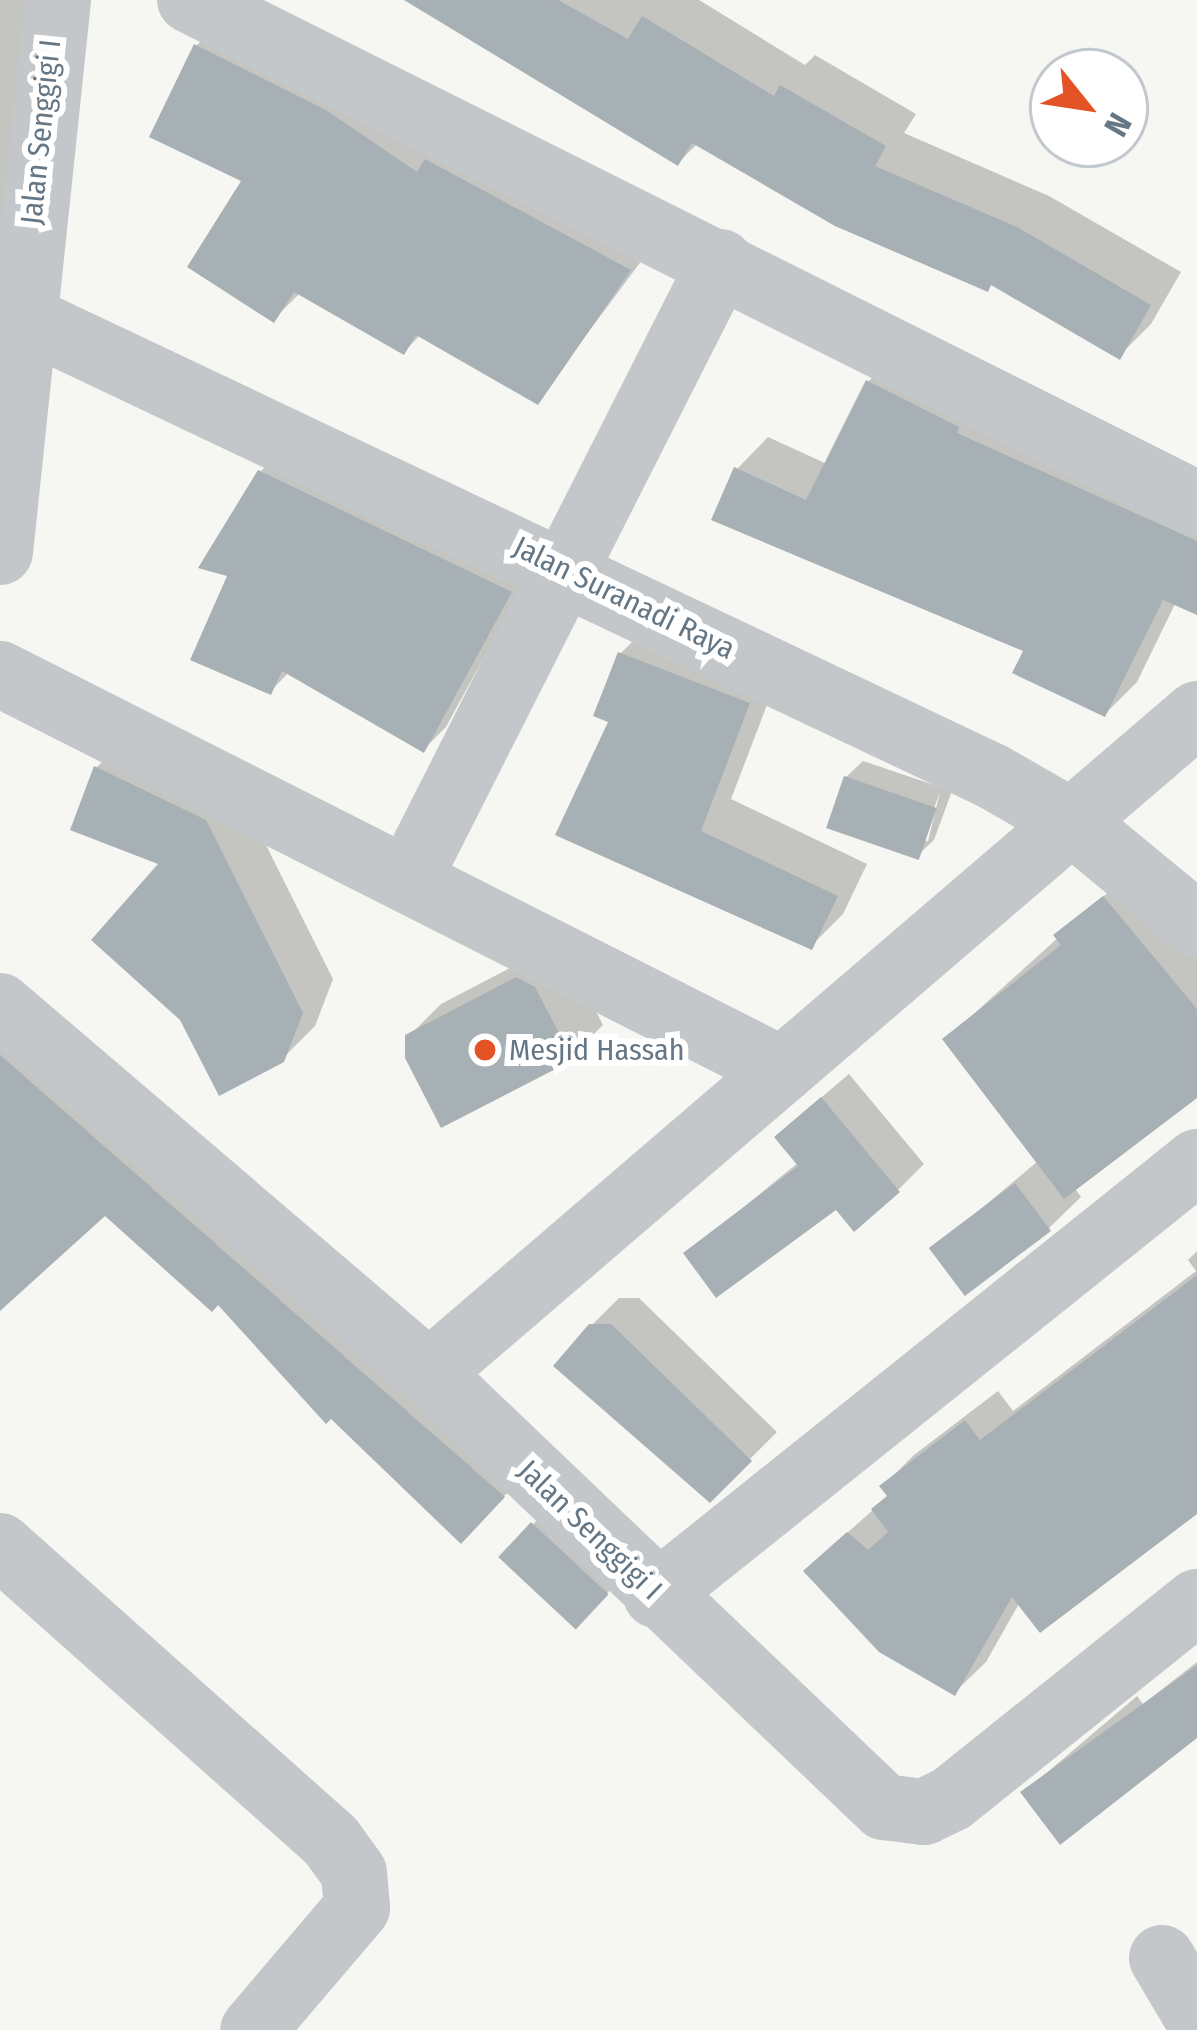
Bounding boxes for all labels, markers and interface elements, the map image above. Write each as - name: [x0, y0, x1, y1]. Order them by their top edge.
- street label: Jalan Senggigi I: [13, 38, 69, 226]
- north arrow: [1029, 48, 1149, 168]
- text: N: [1095, 106, 1140, 143]
- street label: Jalan Suranadi Raya: [507, 529, 741, 667]
- place label: Mesjid Hassah: [509, 1032, 684, 1068]
- marker: Mesjid Hassah: [472, 1037, 498, 1063]
- street label: Jalan Senggigi I: [511, 1453, 669, 1607]

